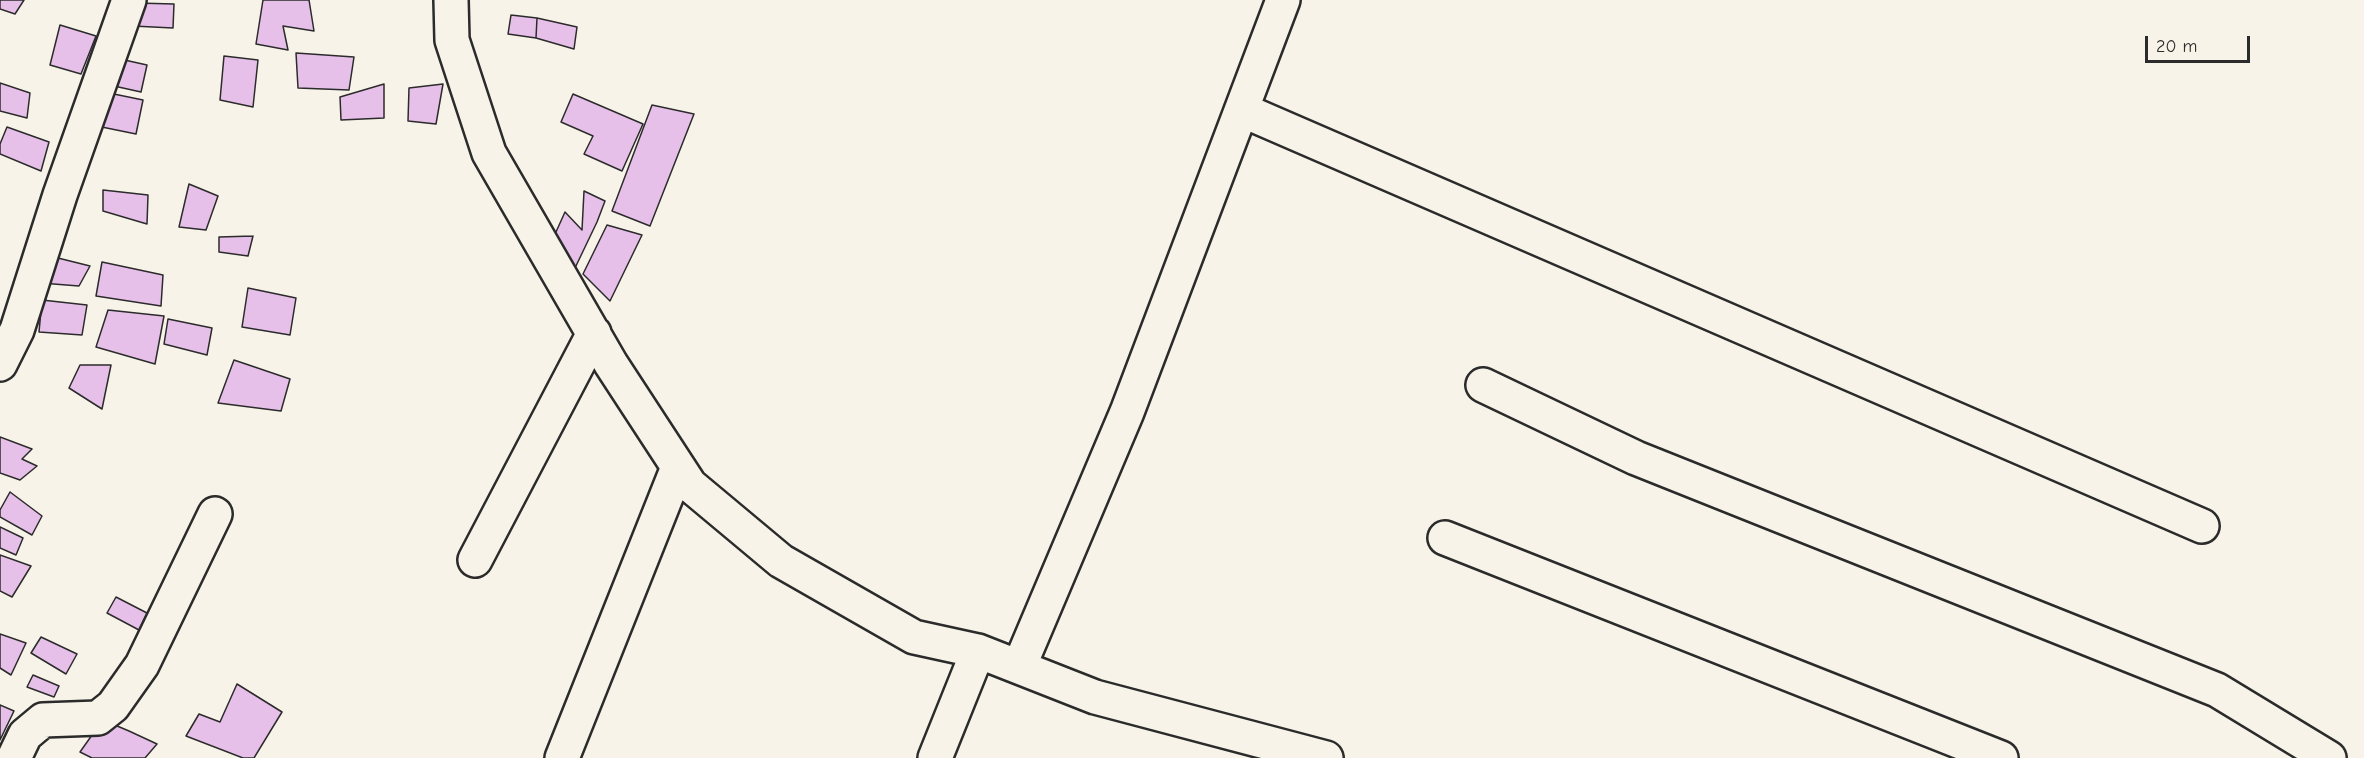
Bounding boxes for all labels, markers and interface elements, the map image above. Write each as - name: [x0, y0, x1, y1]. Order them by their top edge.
- scale bar: [2148, 24, 2253, 62]
- text: 20 m: [2156, 36, 2197, 57]

